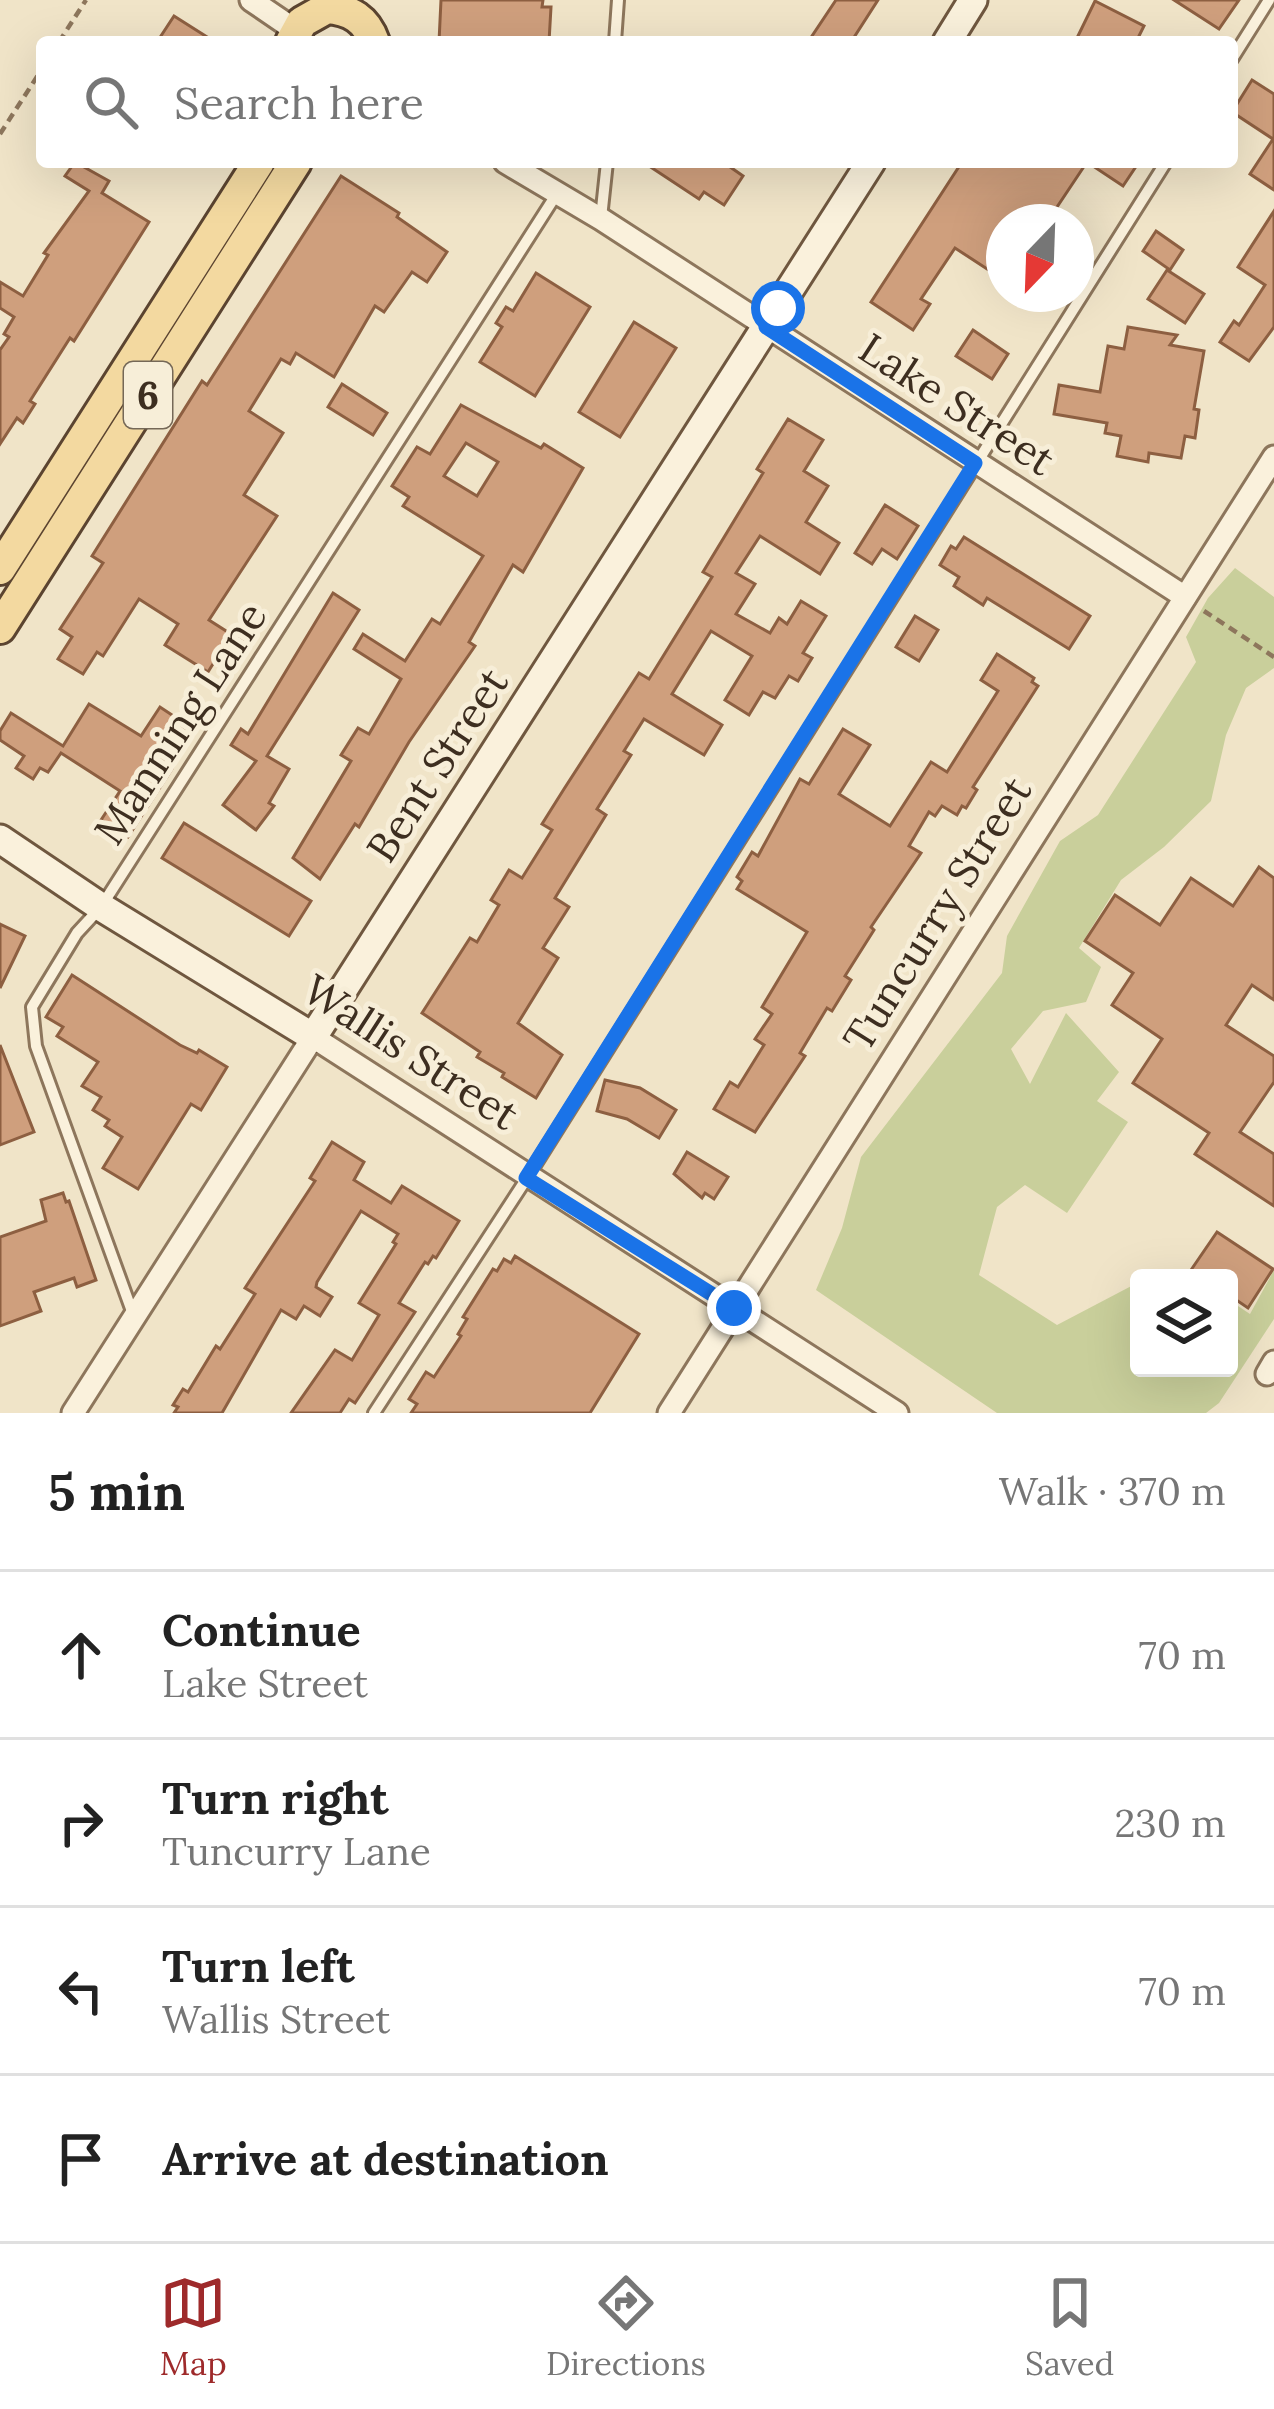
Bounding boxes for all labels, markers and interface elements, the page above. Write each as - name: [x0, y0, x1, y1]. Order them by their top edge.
- search box: [36, 36, 1238, 168]
- icon: search: [78, 69, 144, 135]
- text: Search here: [174, 74, 424, 131]
- north arrow: [986, 204, 1094, 312]
- route start: [751, 281, 805, 335]
- street label: Lake Street: [849, 321, 1065, 488]
- road number: 6: [124, 362, 172, 428]
- street label: Manning Lane: [82, 592, 278, 854]
- street label: Bent Street: [354, 657, 520, 872]
- street label: Tuncurry Street: [831, 766, 1043, 1061]
- street label: Wallis Street: [293, 962, 529, 1142]
- map controls: [1130, 1269, 1238, 1377]
- button: layers: [1130, 1269, 1238, 1377]
- route end: [707, 1281, 761, 1335]
- text: 5 min: [48, 1459, 185, 1524]
- text: Walk · 370 m: [999, 1466, 1226, 1516]
- text: Continue: [162, 1601, 361, 1658]
- icon: ahead: [48, 1622, 114, 1688]
- text: 70 m: [1139, 1630, 1226, 1680]
- text: Lake Street: [162, 1658, 368, 1708]
- text: Turn right: [162, 1769, 389, 1826]
- icon: right: [48, 1790, 114, 1856]
- text: 230 m: [1115, 1798, 1226, 1848]
- text: Tuncurry Lane: [162, 1826, 431, 1876]
- text: Turn left: [162, 1937, 355, 1994]
- icon: left: [48, 1958, 114, 2024]
- text: 70 m: [1139, 1966, 1226, 2016]
- text: Wallis Street: [162, 1994, 390, 2044]
- icon: arrive: [48, 2126, 114, 2192]
- text: Arrive at destination: [162, 2130, 609, 2187]
- tab: Map: [160, 2270, 227, 2384]
- tab: Directions: [546, 2270, 706, 2384]
- tab: Saved: [1025, 2270, 1114, 2384]

